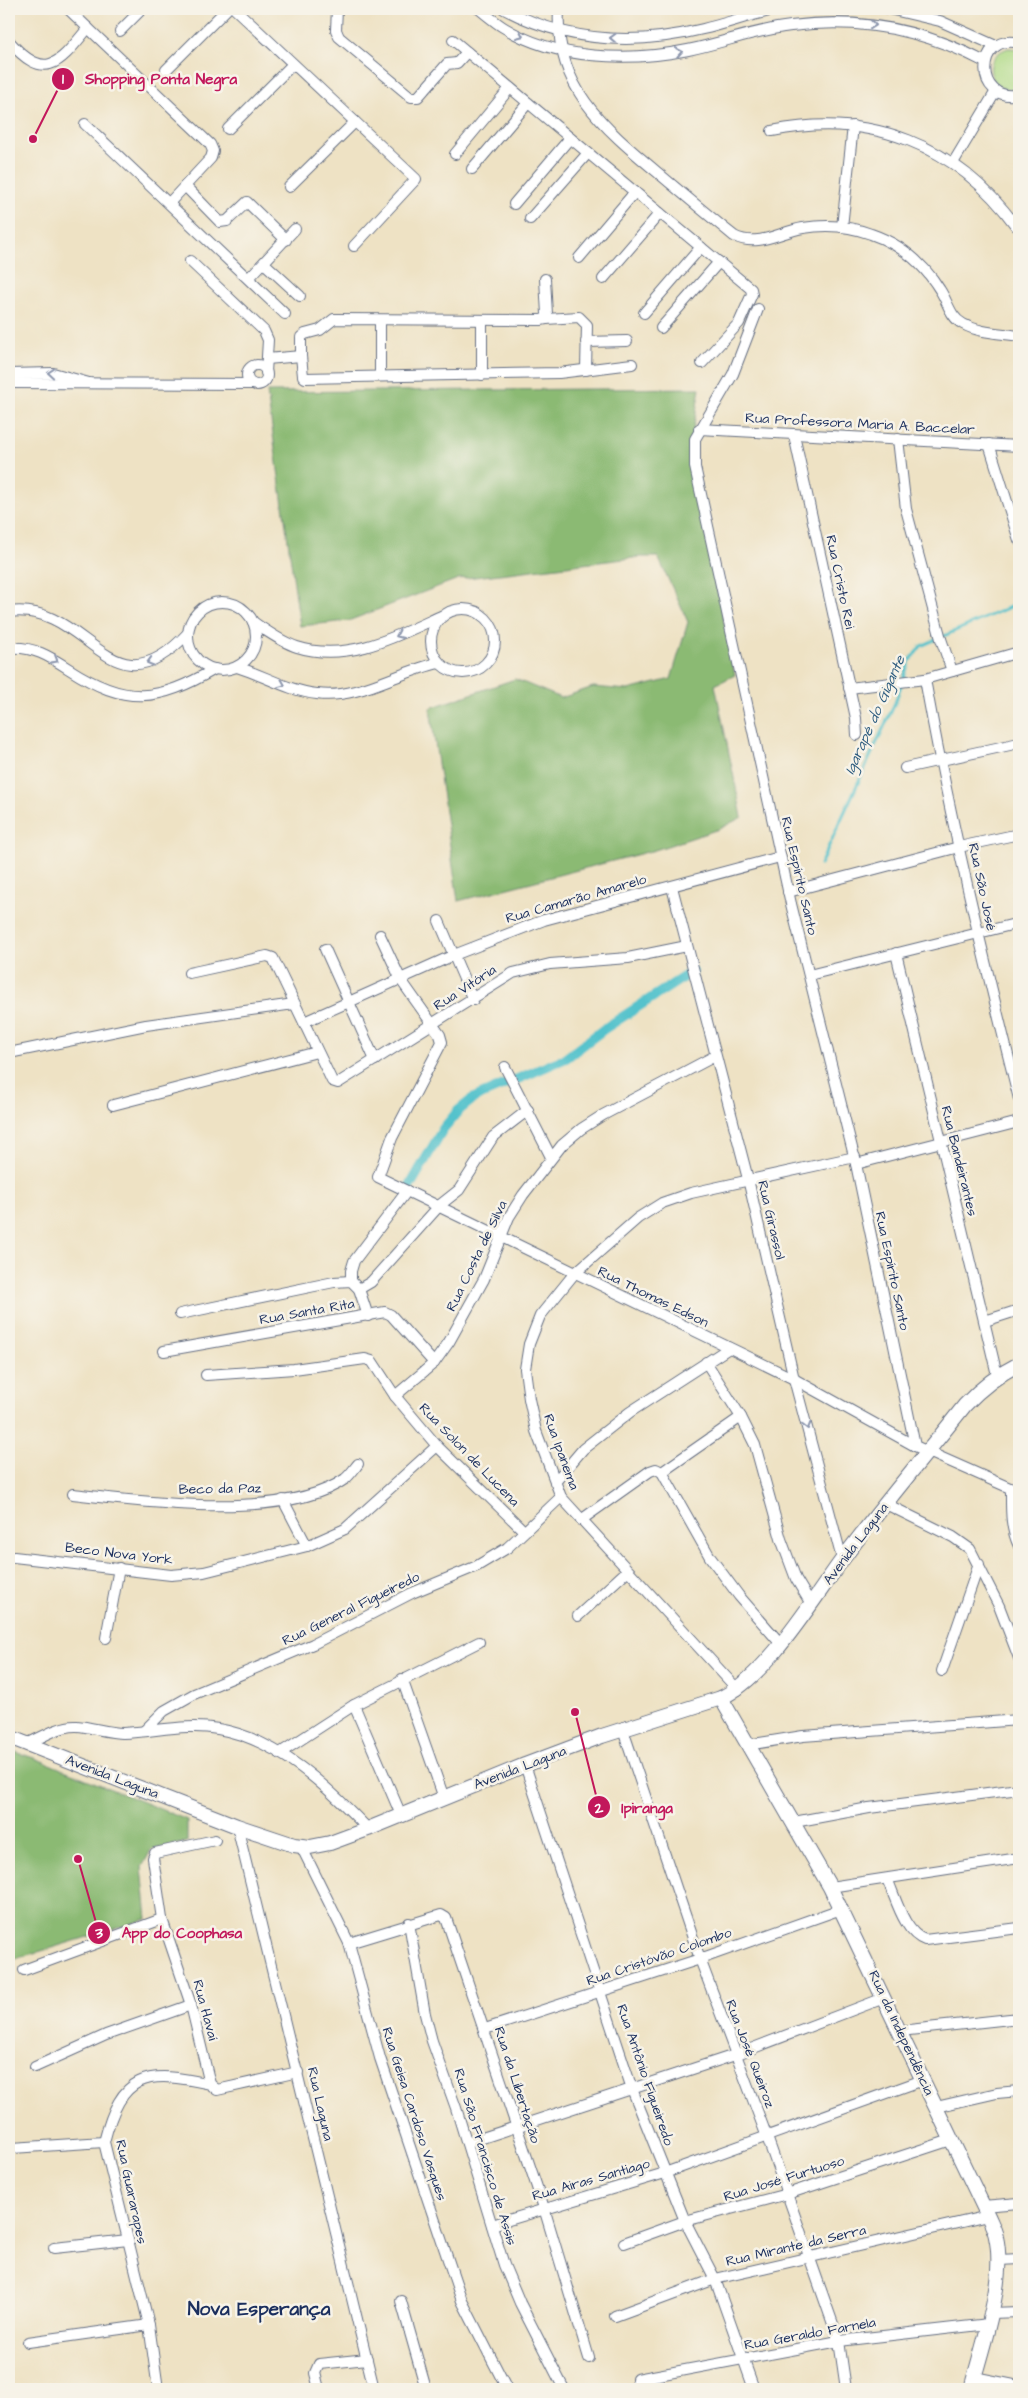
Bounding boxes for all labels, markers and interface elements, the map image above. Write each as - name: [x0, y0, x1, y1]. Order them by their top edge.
- one-way arrow: [870, 19, 878, 30]
- one-way arrow: [515, 29, 524, 40]
- one-way arrow: [608, 33, 616, 44]
- one-way arrow: [675, 47, 684, 57]
- callout: Shopping Ponta Negra: [50, 64, 247, 94]
- text: 1: [62, 69, 64, 90]
- text: Shopping Ponta Negra: [84, 69, 237, 92]
- one-way arrow: [47, 368, 55, 379]
- street label: Rua Professora Maria A. Baccelar: [745, 408, 976, 440]
- street label: Rua Cristo Rei: [820, 533, 860, 631]
- one-way arrow: [395, 629, 404, 640]
- water label: Igarapé do Gigante: [839, 652, 912, 778]
- one-way arrow: [49, 654, 58, 664]
- one-way arrow: [146, 656, 155, 667]
- one-way arrow: [278, 678, 286, 688]
- street label: Rua Espírito Santo: [776, 815, 822, 937]
- street label: Rua São José: [963, 841, 1001, 933]
- street label: Rua Camarão Amarelo: [503, 869, 649, 929]
- street label: Rua Vitória: [430, 960, 500, 1016]
- street label: Rua Bandeirantes: [936, 1104, 982, 1218]
- street label: Rua Girassol: [752, 1178, 790, 1262]
- street label: Rua Costa de Silva: [441, 1197, 513, 1315]
- street label: Rua Espírito Santo: [870, 1210, 914, 1332]
- street label: Rua Thomas Edson: [594, 1261, 712, 1333]
- street label: Rua Santa Rita: [258, 1294, 356, 1330]
- street label: Rua Solon de Lucena: [414, 1399, 524, 1511]
- street label: Rua Ipanema: [538, 1411, 584, 1493]
- one-way arrow: [801, 1422, 811, 1430]
- street label: Beco da Paz: [178, 1478, 262, 1500]
- street label: Avenida Laguna: [818, 1499, 894, 1589]
- street label: Beco Nova York: [64, 1537, 174, 1571]
- street label: Rua General Figueiredo: [279, 1567, 423, 1651]
- street label: Avenida Laguna: [471, 1741, 569, 1795]
- street label: Avenida Laguna: [63, 1750, 161, 1804]
- callout: Ipiranga: [586, 1792, 683, 1822]
- text: 2: [594, 1798, 604, 1819]
- text: Ipiranga: [621, 1798, 673, 1821]
- callout: App do Coophasa: [87, 1918, 252, 1948]
- text: 3: [94, 1923, 103, 1944]
- text: App do Coophasa: [122, 1923, 243, 1944]
- street label: Rua Cristóvão Colombo: [584, 1923, 734, 1991]
- street label: Rua da Independência: [863, 1967, 939, 2099]
- street label: Rua Havaí: [187, 1978, 223, 2043]
- street label: Rua José Queiroz: [720, 1997, 780, 2111]
- street label: Rua Antônio Figueiredo: [611, 2002, 679, 2148]
- street label: Rua da Libertação: [489, 2024, 545, 2146]
- street label: Rua Geisa Cardoso Vasques: [377, 2025, 451, 2203]
- street label: Rua Laguna: [302, 2065, 338, 2143]
- street label: Rua São Francisco de Assis: [449, 2066, 521, 2248]
- street label: Rua Guararapes: [110, 2138, 152, 2246]
- street label: Rua José Furtuoso: [721, 2151, 847, 2207]
- street label: Rua Airas Santiago: [530, 2154, 652, 2206]
- street label: Rua Mirante da Serra: [724, 2220, 868, 2272]
- district label: Nova Esperança: [188, 2296, 331, 2323]
- street label: Rua Geraldo Farnela: [743, 2313, 877, 2355]

